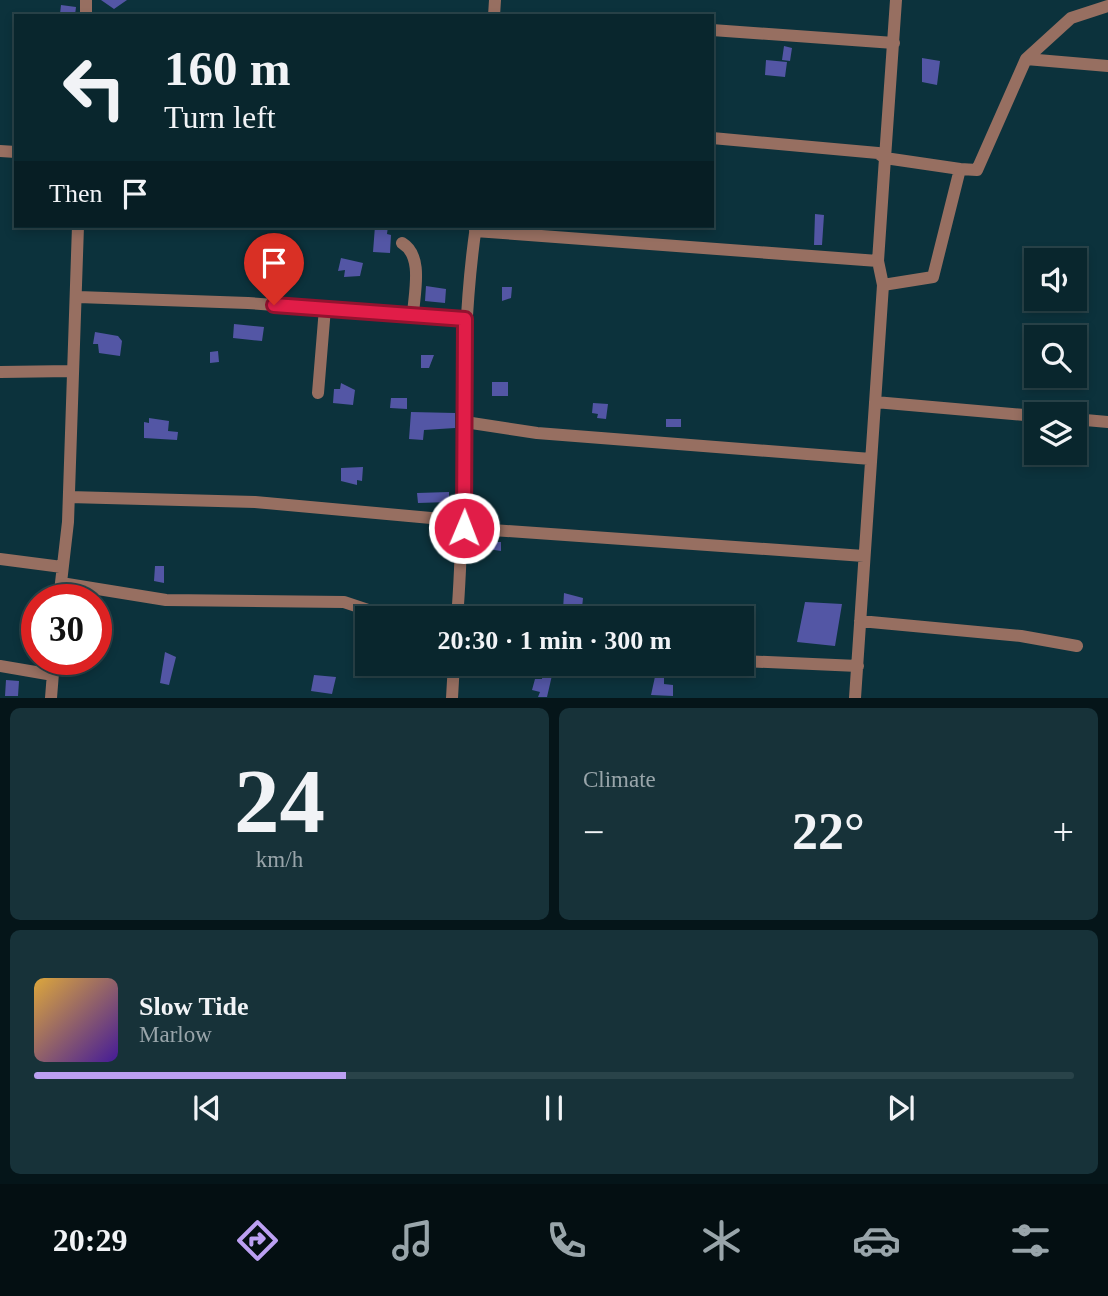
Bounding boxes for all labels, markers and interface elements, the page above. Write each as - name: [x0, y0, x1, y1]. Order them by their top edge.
- text: 160 m: [164, 41, 291, 96]
- icon: left: [49, 42, 140, 133]
- text: Turn left: [164, 99, 276, 135]
- icon: arrive: [116, 175, 154, 213]
- text: Then: [49, 179, 102, 208]
- pin: [244, 233, 304, 305]
- icon: arrive: [255, 244, 293, 282]
- map controls: [1024, 248, 1087, 465]
- button: sound: [1024, 248, 1087, 311]
- button: search: [1024, 325, 1087, 388]
- button: layers: [1024, 402, 1087, 465]
- position arrow: [427, 491, 501, 565]
- speed limit sign: 30: [21, 584, 112, 675]
- text: 20:30 · 1 min · 300 m: [438, 626, 672, 655]
- text: 24: [234, 751, 325, 852]
- text: Climate: [583, 767, 656, 792]
- text: 22°: [792, 803, 865, 860]
- text: −: [583, 811, 604, 853]
- text: +: [1053, 811, 1074, 853]
- text: km/h: [256, 847, 303, 872]
- text: Slow Tide: [139, 992, 249, 1021]
- text: Marlow: [139, 1022, 212, 1047]
- icon: previous: [188, 1089, 226, 1127]
- icon: pause: [535, 1089, 573, 1127]
- icon: next: [882, 1089, 920, 1127]
- icon: directions: [233, 1216, 282, 1265]
- icon: music: [388, 1216, 437, 1265]
- icon: phone: [542, 1216, 591, 1265]
- icon: climate: [697, 1216, 746, 1265]
- icon: car: [852, 1216, 901, 1265]
- icon: filters: [1006, 1216, 1055, 1265]
- text: 20:29: [53, 1222, 127, 1258]

